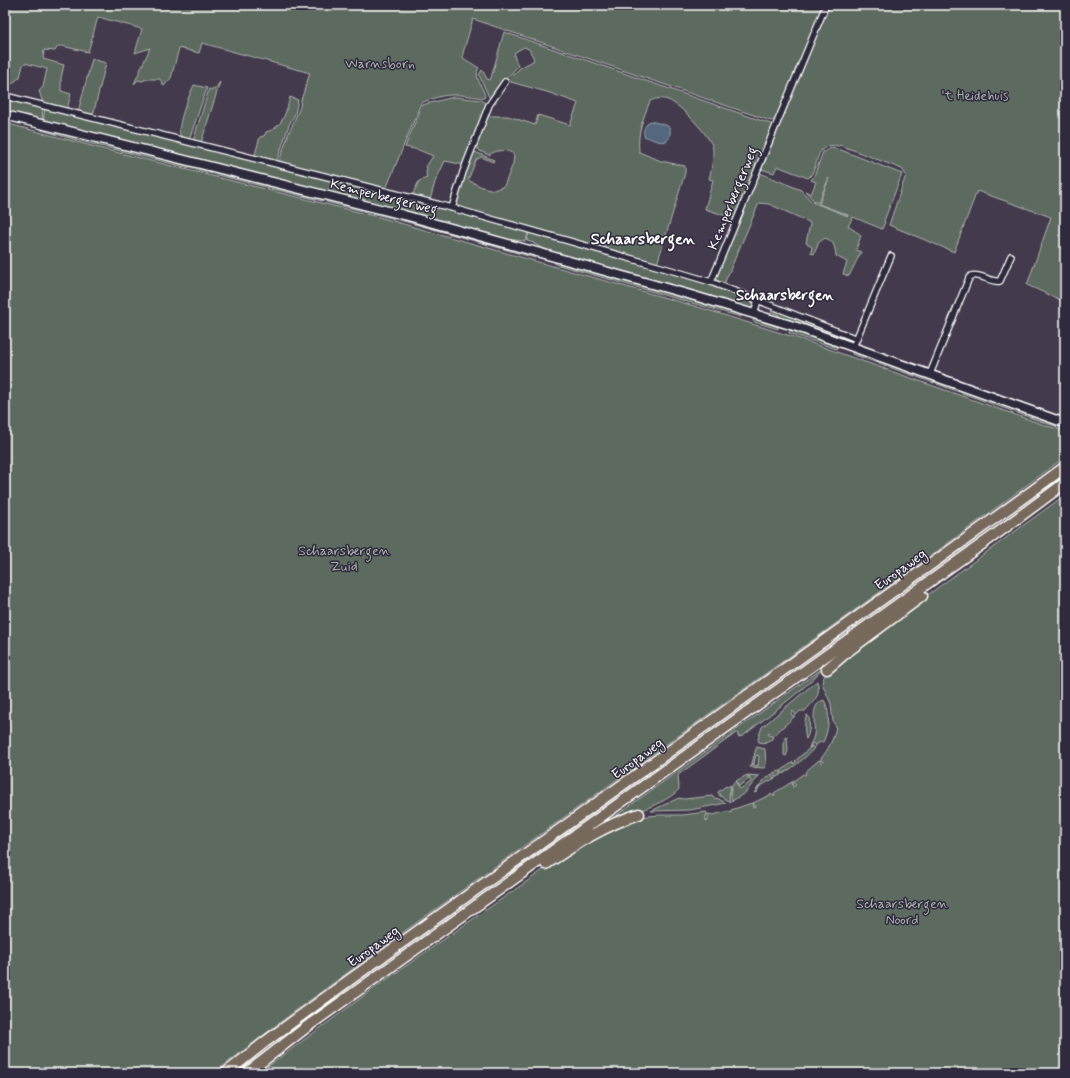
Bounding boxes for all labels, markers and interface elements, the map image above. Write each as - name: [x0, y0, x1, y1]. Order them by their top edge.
- park label: Warnsborn: [345, 55, 415, 73]
- park label: 't Heidehuis: [941, 87, 1009, 105]
- street label: Kemperbergerweg: [704, 144, 764, 253]
- street label: Kemperbergerweg: [328, 175, 439, 221]
- district label: Schaarsbergen: [591, 229, 696, 252]
- district label: Schaarsbergen: [736, 286, 834, 308]
- park label: Schaarsbergen Zuid: [298, 542, 390, 576]
- street label: Europaweg: [871, 545, 931, 595]
- street label: Europaweg: [608, 734, 668, 784]
- park label: Schaarsbergen Noord: [856, 895, 948, 929]
- street label: Europaweg: [344, 922, 404, 972]

